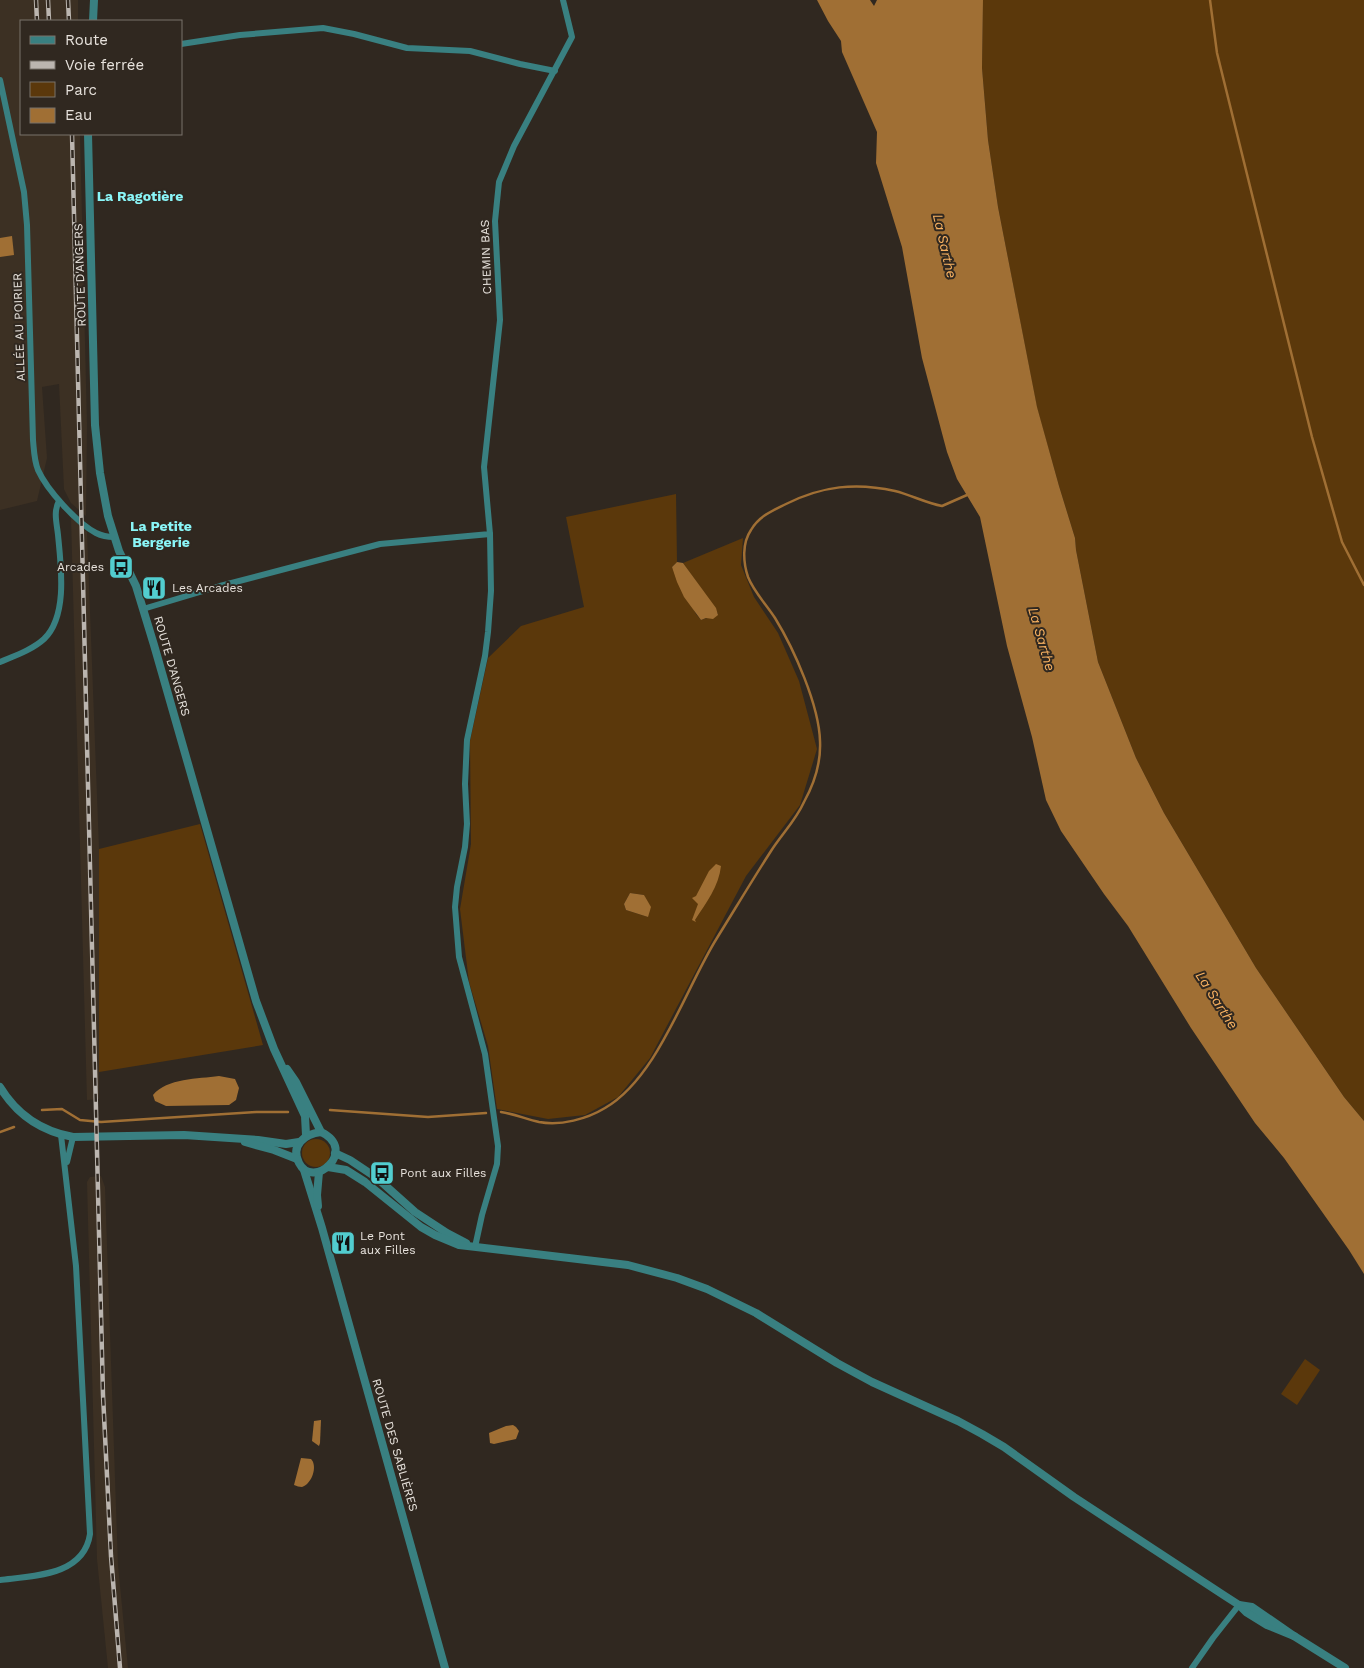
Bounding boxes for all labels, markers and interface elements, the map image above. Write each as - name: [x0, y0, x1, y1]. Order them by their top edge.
- legend: [20, 20, 182, 135]
- text: Route: [65, 31, 108, 49]
- text: Voie ferrée: [65, 56, 144, 74]
- text: Parc: [65, 81, 97, 99]
- text: Eau: [65, 106, 92, 124]
- district label: La Ragotière: [97, 188, 183, 204]
- water label: La Sarthe: [930, 212, 960, 280]
- street label: CHEMIN BAS: [478, 219, 494, 295]
- street label: ROUTE D'ANGERS: [71, 223, 89, 327]
- street label: ALLÉE AU POIRIER: [10, 273, 28, 381]
- district label: La Petite Bergerie: [130, 518, 192, 550]
- bus stop icon: Arcades: [108, 554, 134, 580]
- place label: Arcades: [57, 560, 104, 574]
- restaurant icon: Les Arcades: [141, 575, 167, 601]
- place label: Les Arcades: [172, 581, 243, 595]
- water label: La Sarthe: [1025, 605, 1059, 673]
- street label: ROUTE D'ANGERS: [151, 614, 193, 718]
- water label: La Sarthe: [1192, 968, 1242, 1032]
- bus stop icon: Pont aux Filles: [369, 1160, 395, 1186]
- place label: Pont aux Filles: [400, 1166, 486, 1180]
- place label: Le Pont aux Filles: [360, 1229, 416, 1257]
- restaurant icon: Le Pont aux Filles: [330, 1230, 356, 1256]
- street label: ROUTE DES SABLIÈRES: [369, 1377, 421, 1513]

